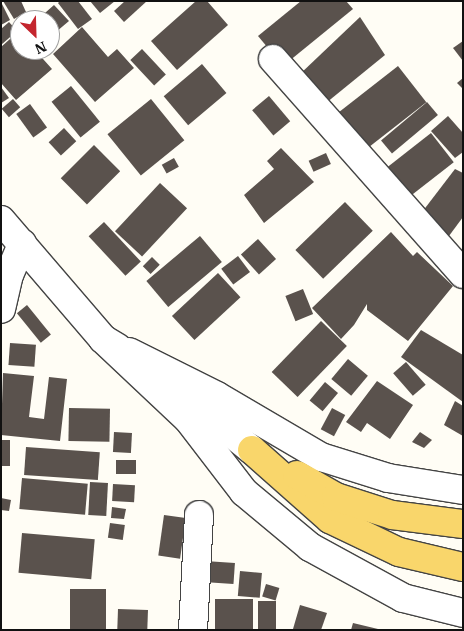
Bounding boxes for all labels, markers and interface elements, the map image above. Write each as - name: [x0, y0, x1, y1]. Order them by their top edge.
- north arrow: [10, 10, 60, 60]
- text: N: [32, 37, 49, 58]

